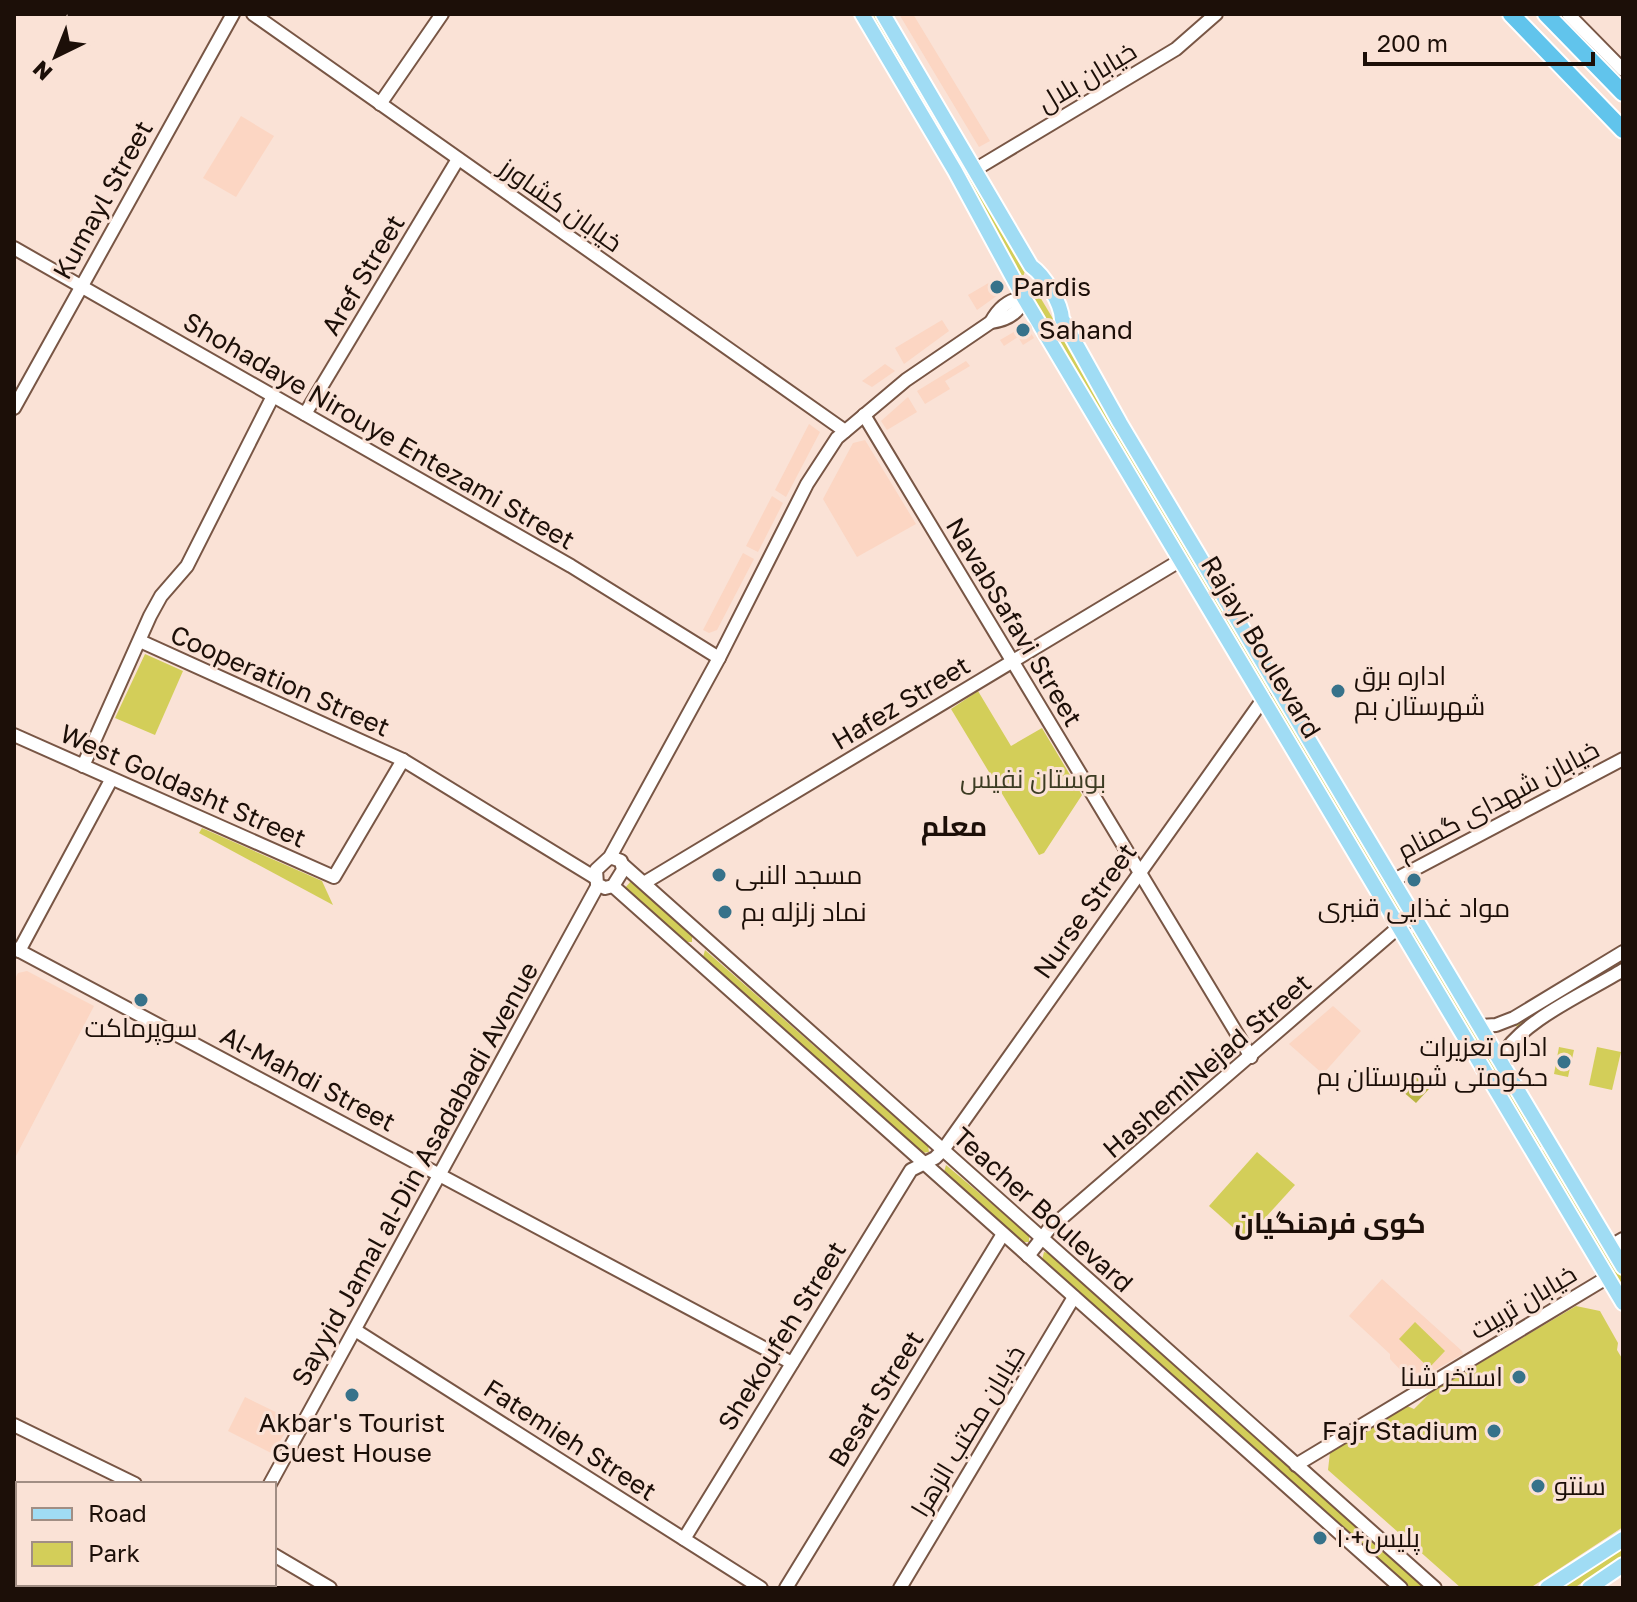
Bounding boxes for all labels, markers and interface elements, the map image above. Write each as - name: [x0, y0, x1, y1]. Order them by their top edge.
- north arrow: [16, 16, 96, 96]
- scale bar: [1365, 16, 1593, 66]
- text: 200 m: [1377, 28, 1448, 57]
- street label: خیابان بلال: [1032, 35, 1142, 118]
- text: N: [27, 55, 57, 87]
- street label: Kumayl Street: [46, 115, 159, 285]
- street label: خیابان کشاورز: [492, 150, 628, 258]
- street label: Aref Street: [315, 209, 411, 341]
- place label: Pardis: [1013, 271, 1091, 302]
- marker: Pardis: [988, 278, 1006, 296]
- street label: Shohadaye Nirouye Entezami Street: [178, 305, 580, 556]
- place label: Sahand: [1039, 314, 1133, 345]
- marker: Sahand: [1014, 321, 1032, 339]
- street label: NavabSafavi Street: [940, 512, 1089, 732]
- street label: Rajayi Boulevard: [1195, 550, 1328, 743]
- street label: Cooperation Street: [166, 618, 395, 743]
- street label: Hafez Street: [826, 649, 975, 756]
- place label: اداره برق شهرستان بم: [1354, 660, 1485, 724]
- marker: اداره برق شهرستان بم: [1329, 682, 1347, 700]
- street label: West Goldasht Street: [56, 717, 311, 854]
- street label: خیابان شهدای گمنام: [1391, 733, 1605, 869]
- park label: بوستان نفیس: [960, 763, 1106, 795]
- district label: معلم: [921, 809, 987, 846]
- street label: Nurse Street: [1027, 837, 1143, 984]
- place label: مسجد النبی: [735, 859, 863, 891]
- marker: مسجد النبی: [710, 866, 728, 884]
- marker: مواد غذایی قنبری: [1405, 871, 1423, 889]
- place label: مواد غذایی قنبری: [1318, 892, 1510, 924]
- place label: نماد زلزله بم: [741, 896, 867, 930]
- marker: نماد زلزله بم: [716, 903, 734, 921]
- street label: Sayyid Jamal al-Din Asadabadi Avenue: [285, 956, 544, 1391]
- street label: HashemiNejad Street: [1096, 967, 1317, 1164]
- marker: سوپرماکت: [132, 991, 150, 1009]
- place label: سوپرماکت: [84, 1012, 198, 1045]
- street label: Al-Mahdi Street: [216, 1019, 401, 1138]
- place label: اداره تعزیرات حکومتی شهرستان بم: [1316, 1031, 1548, 1095]
- marker: اداره تعزیرات حکومتی شهرستان بم: [1555, 1053, 1573, 1071]
- street label: Teacher Boulevard: [947, 1121, 1140, 1298]
- district label: کوی فرهنگیان: [1234, 1206, 1426, 1240]
- street label: Shekoufeh Street: [711, 1236, 852, 1436]
- street label: خیابان تربیت: [1464, 1258, 1582, 1345]
- street label: Besat Street: [821, 1325, 930, 1472]
- street label: خیابان مکتب الزهرا: [904, 1339, 1031, 1522]
- place label: استخر شنا: [1400, 1361, 1503, 1392]
- marker: استخر شنا: [1510, 1368, 1528, 1386]
- street label: Fatemieh Street: [478, 1372, 662, 1507]
- marker: Akbar's Tourist Guest House: [343, 1386, 361, 1404]
- place label: Akbar's Tourist Guest House: [259, 1407, 445, 1468]
- place label: Fajr Stadium: [1322, 1415, 1478, 1446]
- marker: Fajr Stadium: [1485, 1422, 1503, 1440]
- place label: سنتو: [1554, 1470, 1606, 1501]
- marker: سنتو: [1529, 1477, 1547, 1495]
- legend: [16, 1482, 276, 1586]
- text: Road: [88, 1498, 147, 1527]
- place label: پلیس+۱۰: [1336, 1522, 1420, 1555]
- marker: پلیس+۱۰: [1311, 1529, 1329, 1547]
- text: Park: [88, 1538, 140, 1567]

